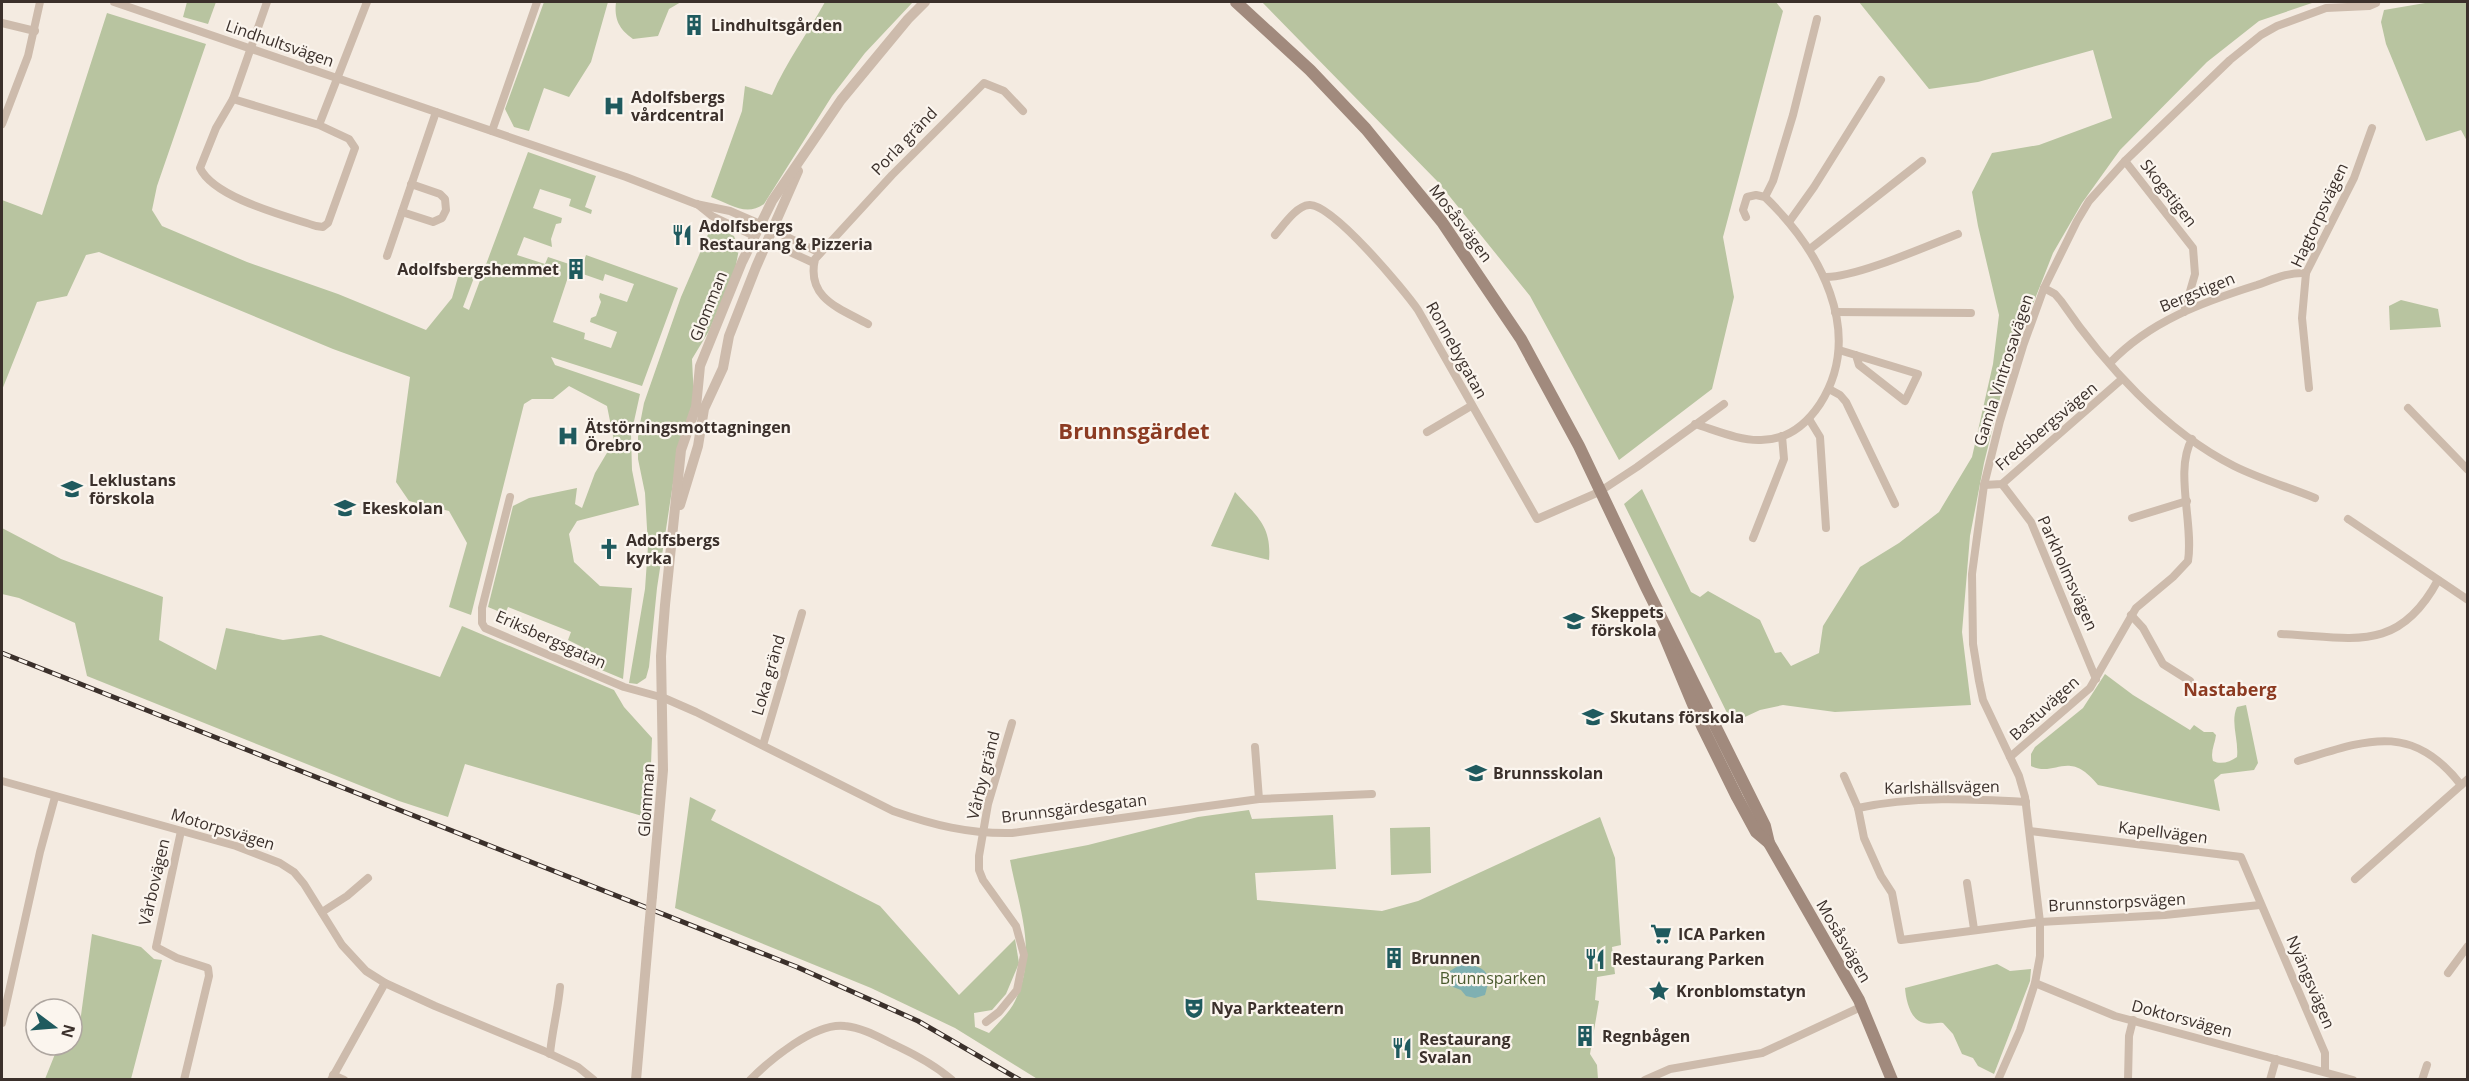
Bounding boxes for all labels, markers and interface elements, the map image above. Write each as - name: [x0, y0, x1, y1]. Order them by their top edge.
- building icon: Lindhultsgården: [682, 13, 706, 37]
- street label: Lindhultsvägen: [223, 14, 337, 72]
- place label: Lindhultsgården: [711, 14, 842, 36]
- place label: Adolfsbergs vårdcentral: [631, 86, 725, 126]
- hospital icon: Adolfsbergs vårdcentral: [602, 94, 626, 118]
- street label: Porla gränd: [866, 102, 942, 180]
- street label: Skogstigen: [2136, 155, 2202, 231]
- street label: Hagtorpsvägen: [2285, 159, 2353, 271]
- street label: Mosåsvägen: [1424, 179, 1498, 267]
- place label: Adolfsbergs Restaurang & Pizzeria: [699, 215, 873, 255]
- restaurant icon: Adolfsbergs Restaurang & Pizzeria: [670, 223, 694, 247]
- building icon: Adolfsbergshemmet: [564, 257, 588, 281]
- place label: Adolfsbergshemmet: [397, 258, 559, 280]
- street label: Bergstigen: [2156, 267, 2238, 317]
- street label: Glomman: [684, 268, 732, 344]
- street label: Gamla Vintrosavägen: [1968, 291, 2038, 449]
- street label: Ronnebygatan: [1421, 297, 1493, 403]
- street label: Fredsbergsvägen: [1990, 377, 2102, 475]
- district label: Brunnsgärdet: [1058, 415, 1210, 445]
- place label: Ätstörningsmottagningen Örebro: [585, 416, 791, 456]
- hospital icon: Ätstörningsmottagningen Örebro: [556, 424, 580, 448]
- place label: Leklustans förskola: [89, 469, 176, 509]
- school or university icon: Leklustans förskola: [60, 477, 84, 501]
- school or university icon: Ekeskolan: [333, 496, 357, 520]
- place label: Ekeskolan: [362, 497, 443, 519]
- street label: Parkholmsvägen: [2033, 512, 2103, 634]
- place label: Adolfsbergs kyrka: [626, 529, 720, 569]
- church icon: Adolfsbergs kyrka: [597, 537, 621, 561]
- place label: Skeppets förskola: [1591, 601, 1664, 641]
- street label: Eriksbergsgatan: [492, 605, 610, 673]
- school or university icon: Skeppets förskola: [1562, 609, 1586, 633]
- street label: Loka gränd: [746, 632, 790, 718]
- street label: Bastuvägen: [2004, 671, 2084, 745]
- district label: Nastaberg: [2183, 677, 2277, 701]
- school or university icon: Skutans förskola: [1581, 705, 1605, 729]
- place label: Skutans förskola: [1610, 706, 1744, 728]
- street label: Vårby gränd: [961, 728, 1005, 822]
- school or university icon: Brunnsskolan: [1464, 761, 1488, 785]
- place label: Brunnsskolan: [1493, 762, 1603, 784]
- street label: Glomman: [632, 763, 660, 837]
- street label: Karlshällsvägen: [1884, 775, 2000, 799]
- street label: Brunnsgärdesgatan: [1000, 788, 1148, 828]
- street label: Motorpsvägen: [168, 803, 278, 855]
- street label: Kapellvägen: [2117, 816, 2209, 848]
- street label: Vårbovägen: [133, 836, 175, 928]
- street label: Brunnstorpsvägen: [2048, 887, 2186, 917]
- street label: Mosåsvägen: [1811, 895, 1877, 987]
- supermarket icon: ICA Parken: [1649, 922, 1673, 946]
- place label: ICA Parken: [1678, 923, 1766, 945]
- street label: Nyängsvägen: [2281, 932, 2341, 1032]
- building icon: Brunnen: [1382, 946, 1406, 970]
- place label: Brunnen: [1411, 947, 1481, 969]
- restaurant icon: Restaurang Parken: [1583, 947, 1607, 971]
- place label: Restaurang Parken: [1612, 948, 1765, 970]
- park label: Brunnsparken: [1440, 967, 1546, 989]
- place icon: Kronblomstatyn: [1647, 979, 1671, 1003]
- place label: Kronblomstatyn: [1676, 980, 1806, 1002]
- street label: Doktorsvägen: [2129, 994, 2235, 1042]
- theatre icon: Nya Parkteatern: [1182, 996, 1206, 1020]
- north arrow: [24, 997, 84, 1057]
- place label: Nya Parkteatern: [1211, 997, 1344, 1019]
- text: N: [56, 1022, 81, 1040]
- building icon: Regnbågen: [1573, 1024, 1597, 1048]
- place label: Regnbågen: [1602, 1025, 1690, 1047]
- place label: Restaurang Svalan: [1419, 1028, 1511, 1068]
- restaurant icon: Restaurang Svalan: [1390, 1036, 1414, 1060]

